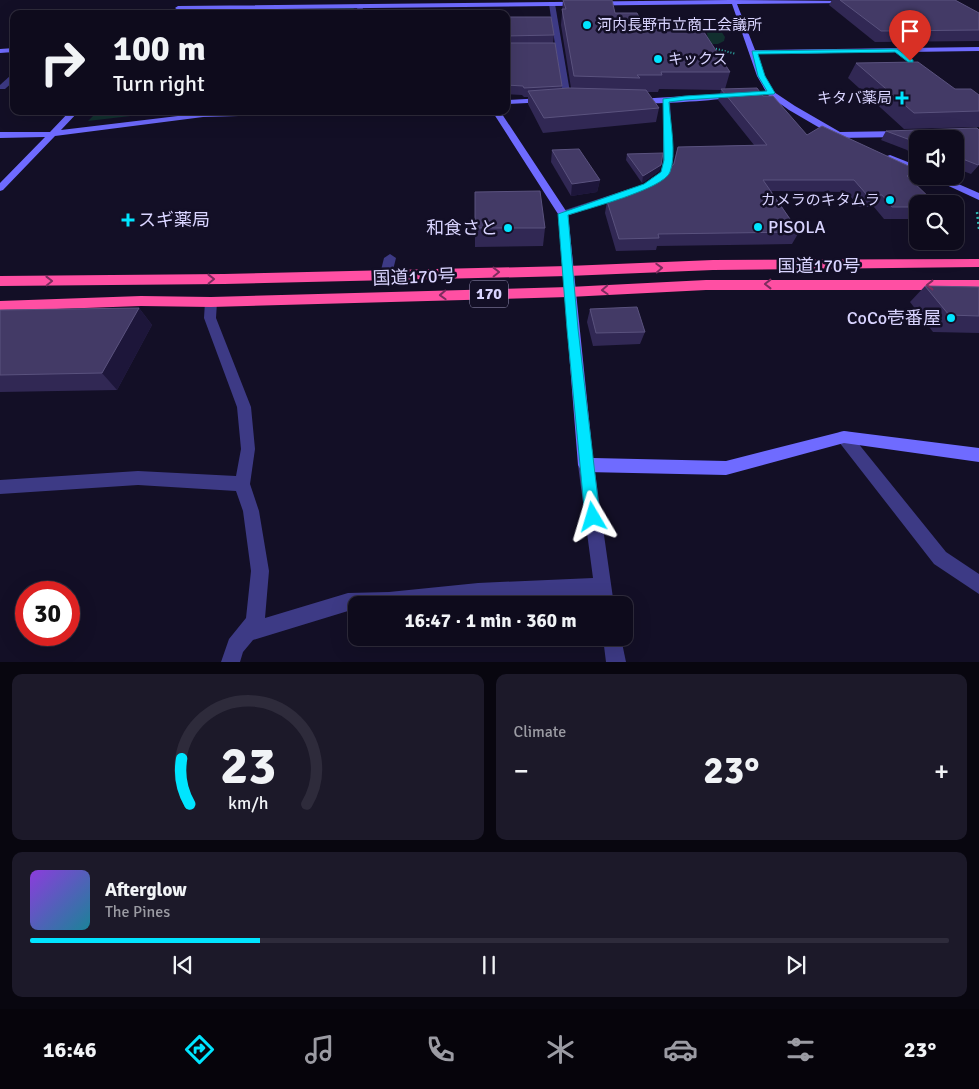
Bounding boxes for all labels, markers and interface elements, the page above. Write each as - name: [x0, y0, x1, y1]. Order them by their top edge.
- pin: [889, 10, 931, 61]
- place label: 河内長野市立商工会議所: [597, 16, 762, 34]
- icon: arrive: [896, 17, 924, 45]
- marker: 河内長野市立商工会議所: [581, 19, 593, 31]
- text: 100 m: [113, 27, 206, 70]
- icon: right: [30, 30, 95, 95]
- place label: キックス: [668, 50, 728, 68]
- marker: キックス: [652, 53, 664, 65]
- text: Turn right: [113, 70, 205, 97]
- place label: キタバ薬局: [817, 89, 892, 107]
- marker: キタバ薬局: [896, 92, 908, 104]
- map controls: [909, 130, 964, 250]
- button: sound: [909, 130, 964, 185]
- place label: カメラのキタムラ: [761, 191, 880, 209]
- marker: カメラのキタムラ: [884, 194, 896, 206]
- button: search: [909, 195, 964, 250]
- place label: スギ薬局: [138, 209, 210, 231]
- marker: スギ薬局: [122, 214, 134, 226]
- place label: PISOLA: [768, 216, 826, 238]
- place label: 和食さと: [426, 217, 498, 239]
- marker: PISOLA: [752, 221, 764, 233]
- marker: 和食さと: [502, 222, 514, 234]
- street label: 国道170号: [777, 255, 861, 277]
- one-way arrow: [655, 263, 663, 273]
- street label: 国道170号: [372, 265, 456, 289]
- one-way arrow: [492, 267, 500, 277]
- one-way arrow: [208, 274, 215, 284]
- one-way arrow: [45, 276, 53, 286]
- one-way arrow: [764, 279, 772, 289]
- road number: 170: [470, 280, 508, 308]
- one-way arrow: [926, 280, 934, 290]
- one-way arrow: [601, 284, 609, 295]
- one-way arrow: [439, 290, 447, 301]
- place label: CoCo壱番屋: [847, 307, 941, 329]
- marker: CoCo壱番屋: [945, 312, 957, 324]
- position arrow: [566, 490, 618, 542]
- speed limit sign: 30: [15, 581, 80, 646]
- text: 16:47 · 1 min · 360 m: [404, 609, 577, 633]
- text: Climate: [514, 722, 566, 742]
- text: 23: [220, 734, 276, 798]
- text: 23°: [703, 747, 759, 794]
- text: −: [514, 754, 529, 788]
- text: +: [934, 754, 949, 788]
- text: km/h: [228, 792, 268, 814]
- text: Afterglow: [105, 878, 187, 902]
- text: The Pines: [105, 902, 170, 922]
- icon: previous: [169, 951, 197, 979]
- icon: pause: [475, 951, 503, 979]
- icon: next: [782, 951, 810, 979]
- icon: directions: [182, 1032, 217, 1067]
- icon: music: [302, 1032, 337, 1067]
- icon: phone: [423, 1032, 458, 1067]
- icon: climate: [543, 1032, 578, 1067]
- icon: car: [663, 1032, 698, 1067]
- icon: filters: [783, 1032, 818, 1067]
- text: 16:46: [43, 1036, 97, 1063]
- text: 23°: [904, 1036, 936, 1063]

